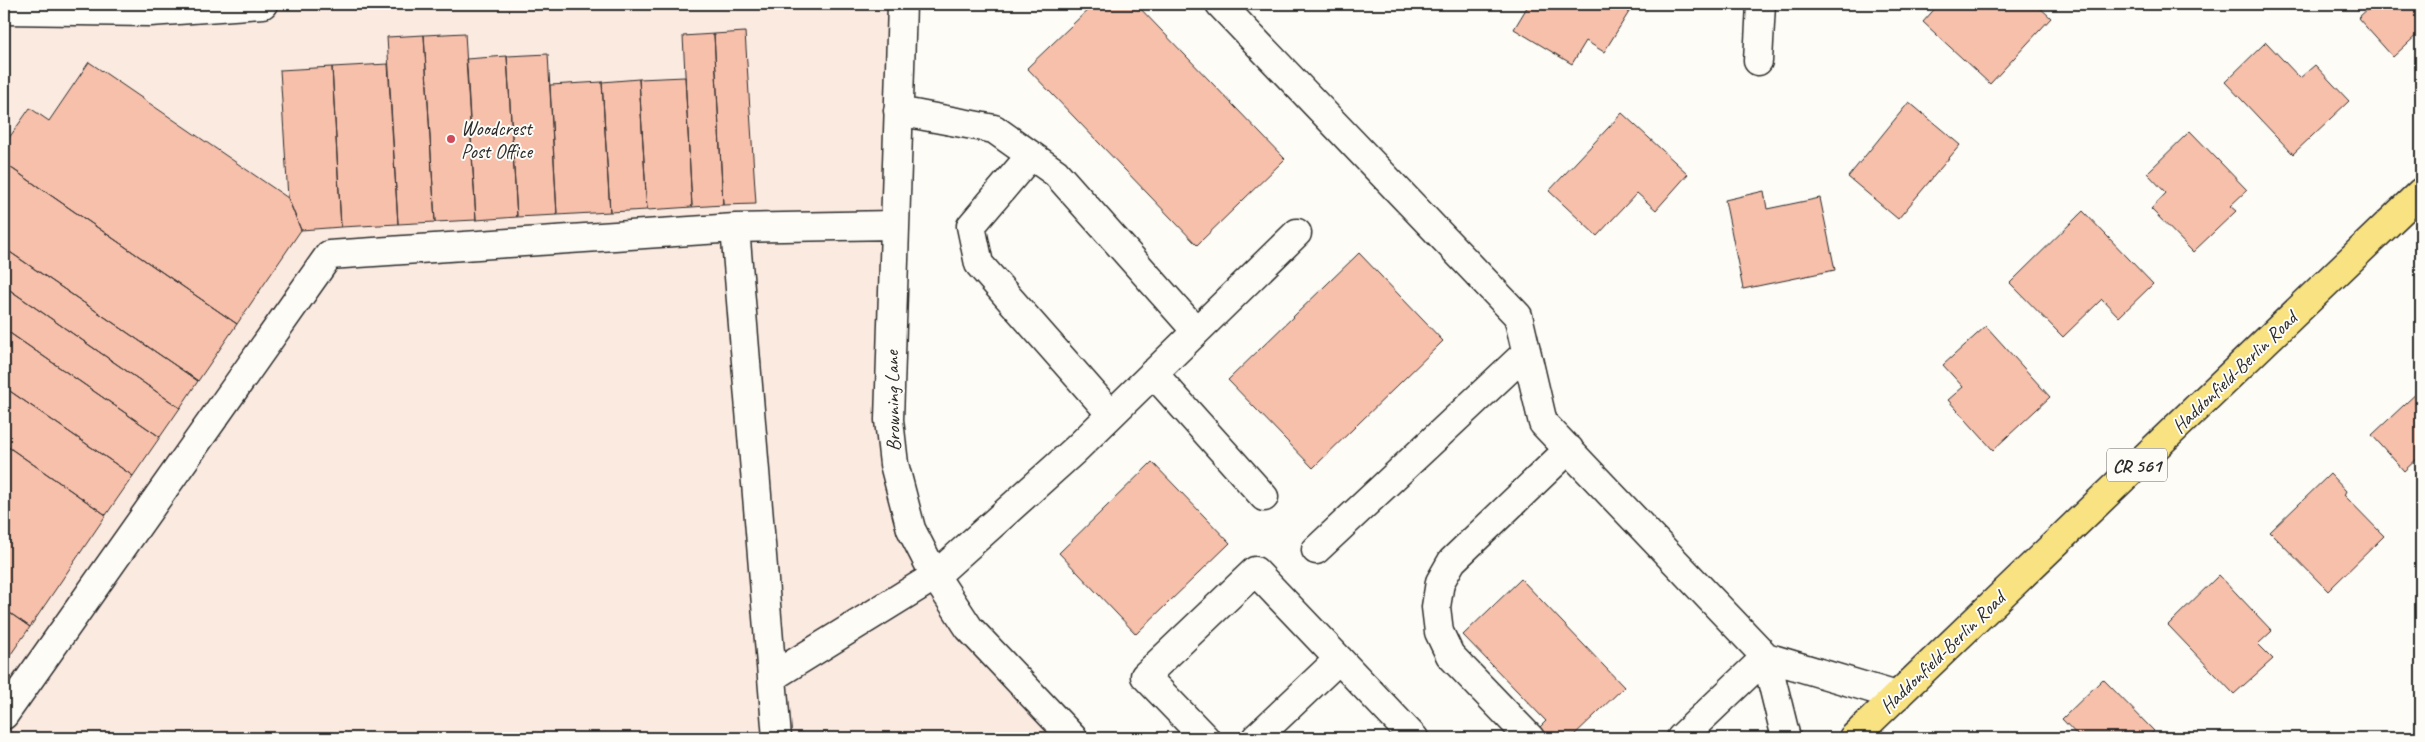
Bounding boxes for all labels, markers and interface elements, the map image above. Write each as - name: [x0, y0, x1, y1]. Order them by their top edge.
- place label: Woodcrest Post Office: [461, 116, 534, 164]
- marker: Woodcrest Post Office: [445, 133, 457, 145]
- street label: Haddonfield-Berlin Road: [2167, 304, 2304, 438]
- street label: Browning Lane: [879, 349, 906, 452]
- road number: CR 561: [2107, 448, 2167, 482]
- street label: Haddonfield-Berlin Road: [1875, 584, 2012, 718]

